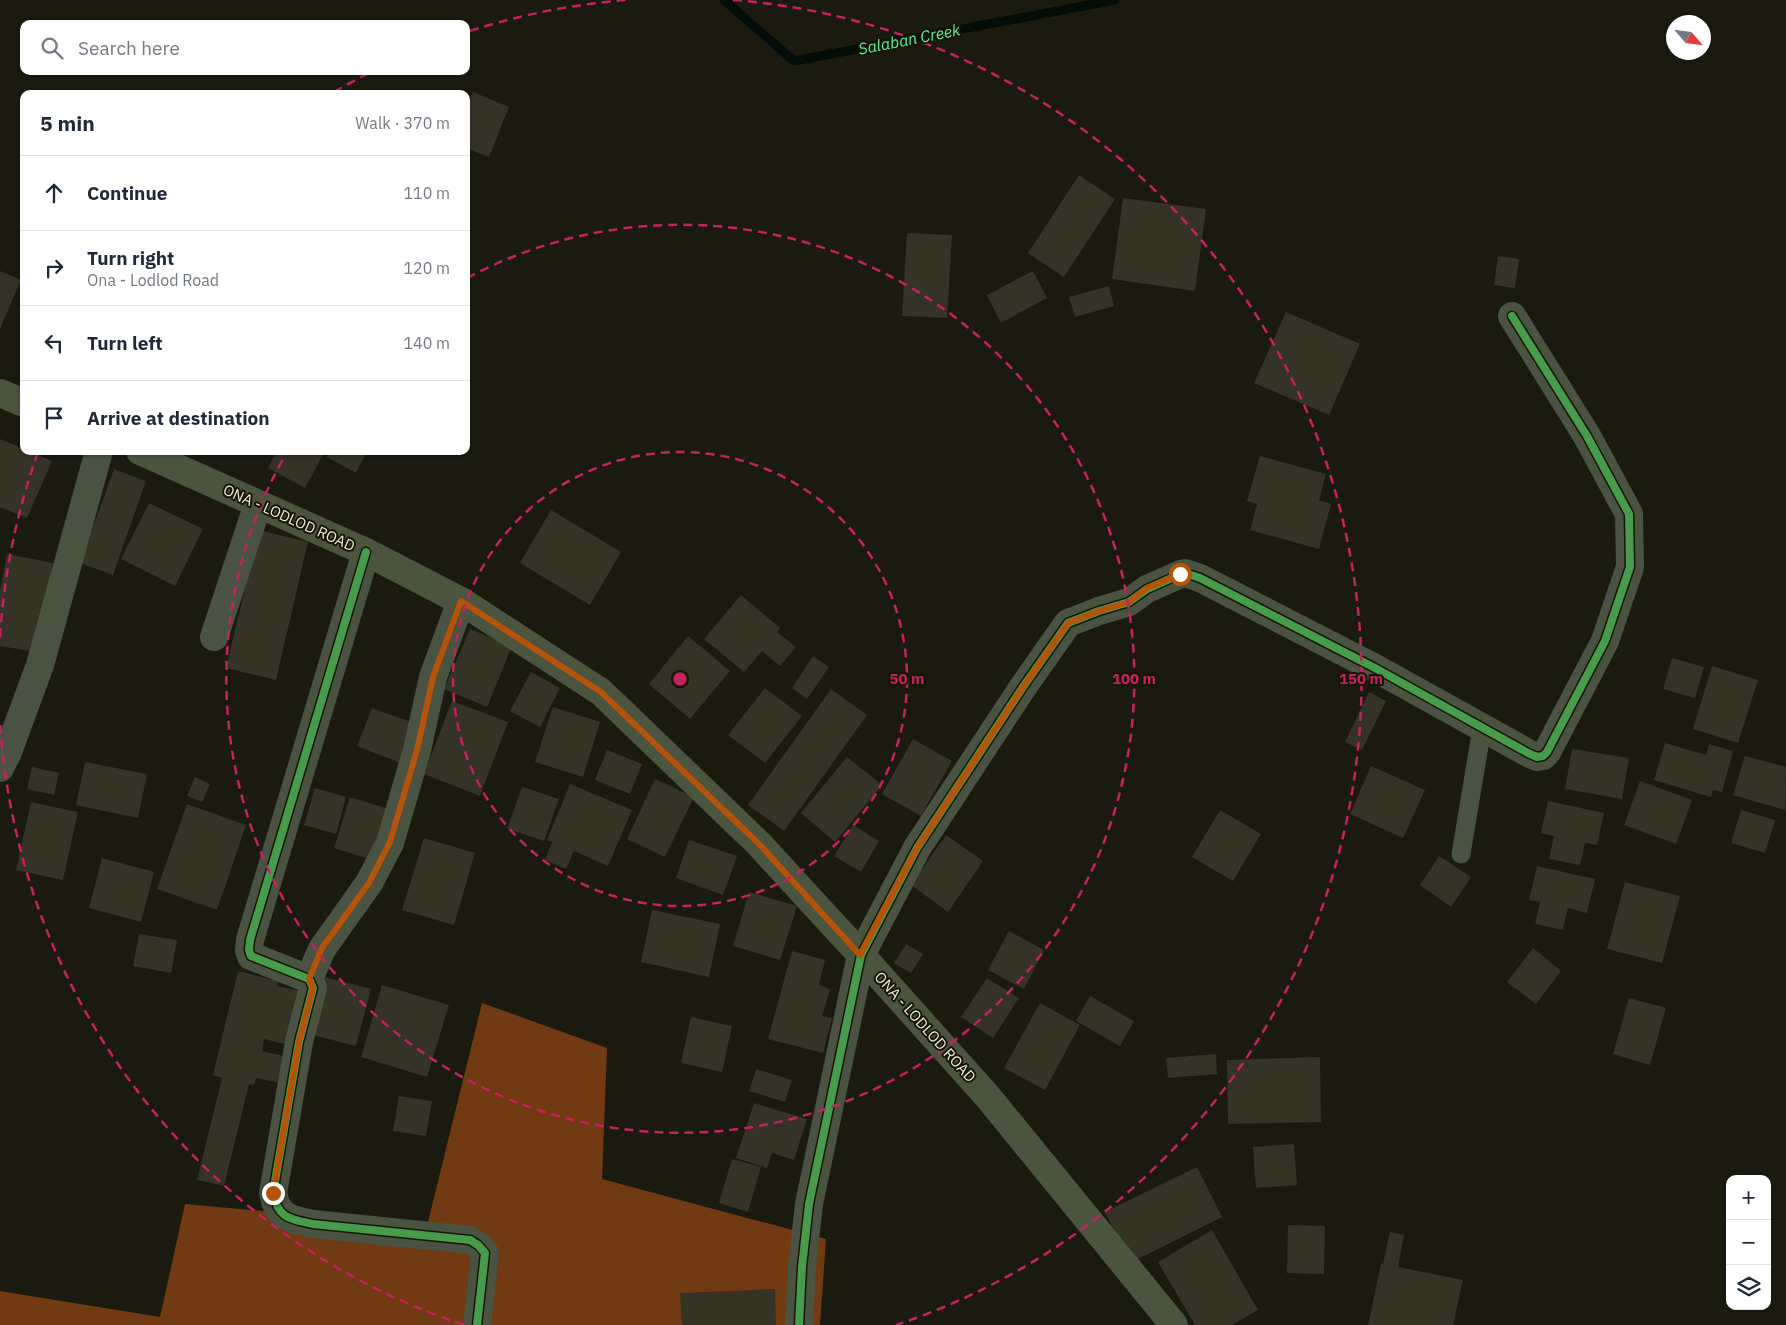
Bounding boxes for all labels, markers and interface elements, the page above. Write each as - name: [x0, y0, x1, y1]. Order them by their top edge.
- north arrow: [1666, 15, 1711, 60]
- water label: Salaban Creek: [856, 19, 962, 59]
- search box: [20, 20, 470, 75]
- icon: search: [38, 34, 66, 62]
- text: Search here: [78, 36, 180, 60]
- text: 5 min: [40, 109, 95, 137]
- text: Walk · 370 m: [355, 113, 450, 133]
- icon: ahead: [40, 179, 68, 207]
- text: Continue: [87, 181, 167, 205]
- text: 110 m: [403, 183, 450, 203]
- text: Turn right: [87, 246, 174, 270]
- icon: right: [40, 254, 68, 282]
- text: 120 m: [403, 258, 450, 278]
- text: Ona - Lodlod Road: [87, 270, 219, 290]
- icon: left: [40, 329, 68, 357]
- text: Turn left: [87, 331, 163, 355]
- text: 140 m: [403, 333, 450, 353]
- icon: arrive: [40, 404, 68, 432]
- text: Arrive at destination: [87, 406, 270, 430]
- street label: ONA - LODLOD ROAD: [220, 480, 358, 555]
- route start: [1169, 563, 1192, 586]
- text: 50 m: [890, 669, 924, 688]
- text: 100 m: [1112, 669, 1156, 688]
- text: 150 m: [1339, 669, 1383, 688]
- centre of rings: [671, 670, 689, 688]
- street label: ONA - LODLOD ROAD: [871, 967, 980, 1086]
- map controls: [1726, 1175, 1771, 1310]
- button: +: [1726, 1175, 1771, 1220]
- route end: [262, 1182, 285, 1205]
- button: −: [1726, 1220, 1771, 1265]
- button: layers: [1726, 1265, 1771, 1310]

